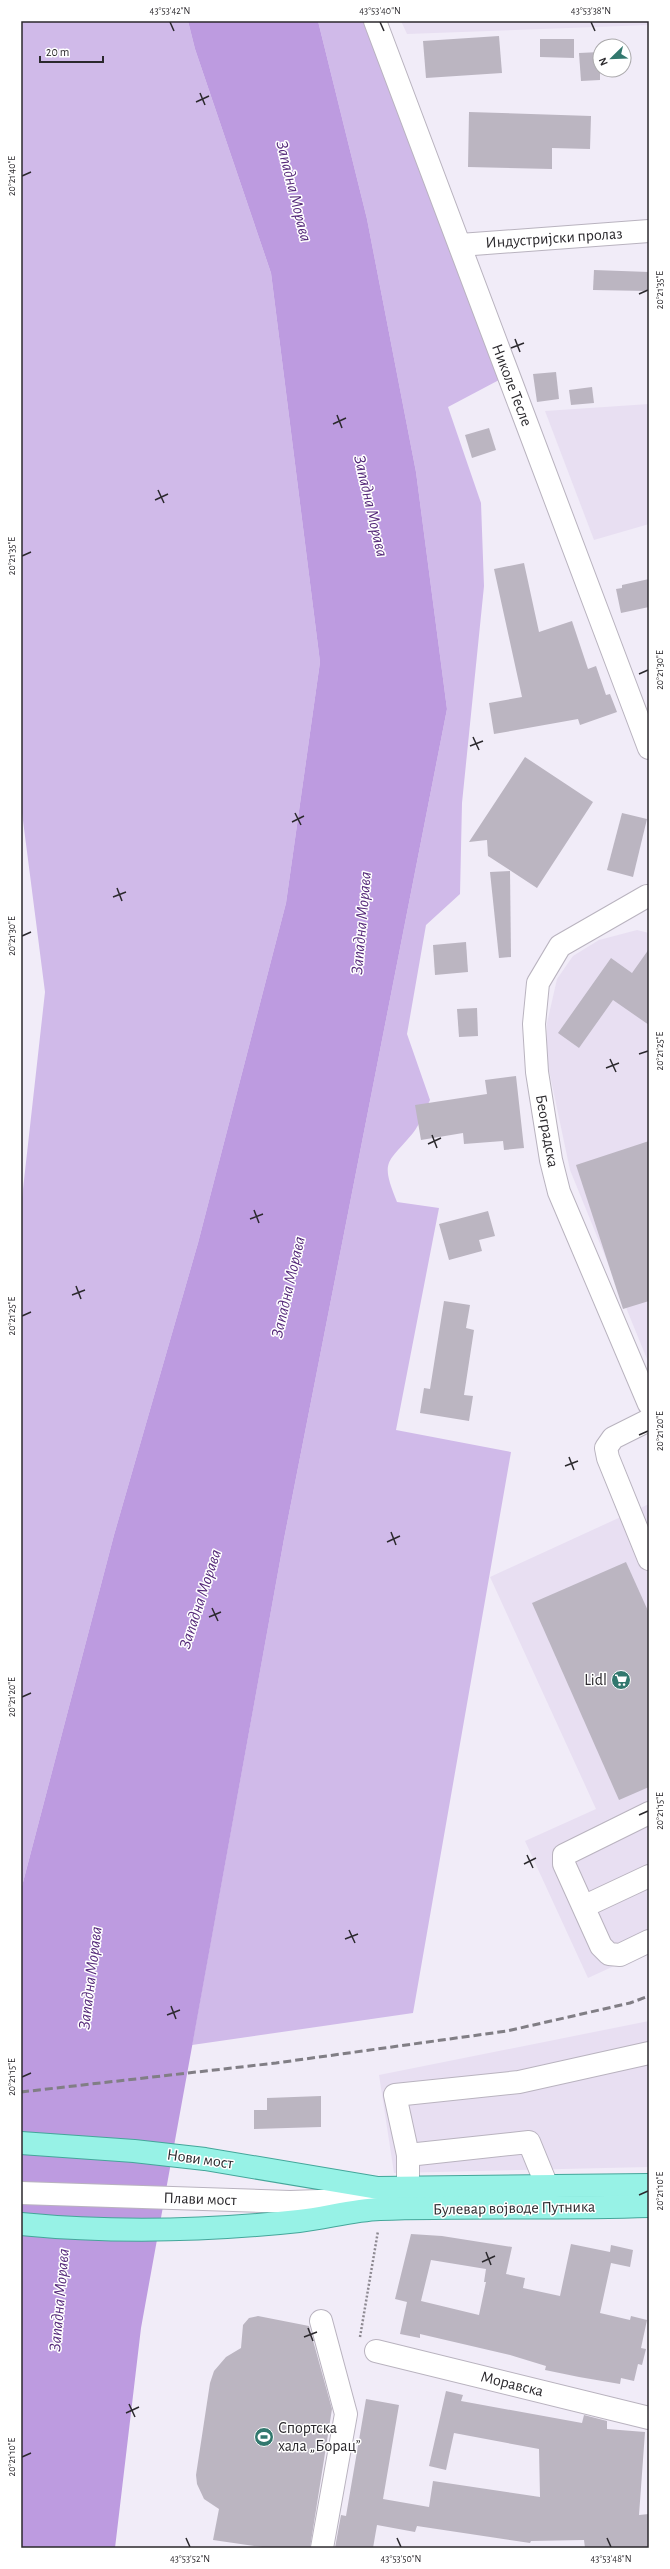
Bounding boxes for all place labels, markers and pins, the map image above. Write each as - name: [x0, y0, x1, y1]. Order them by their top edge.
- supermarket icon: Lidl: [610, 1669, 632, 1691]
- place label: Lidl: [584, 1672, 607, 1688]
- place label: Спортска хала „Борац”: [278, 2420, 361, 2454]
- sports icon: Спортска хала „Борац”: [253, 2426, 275, 2448]

